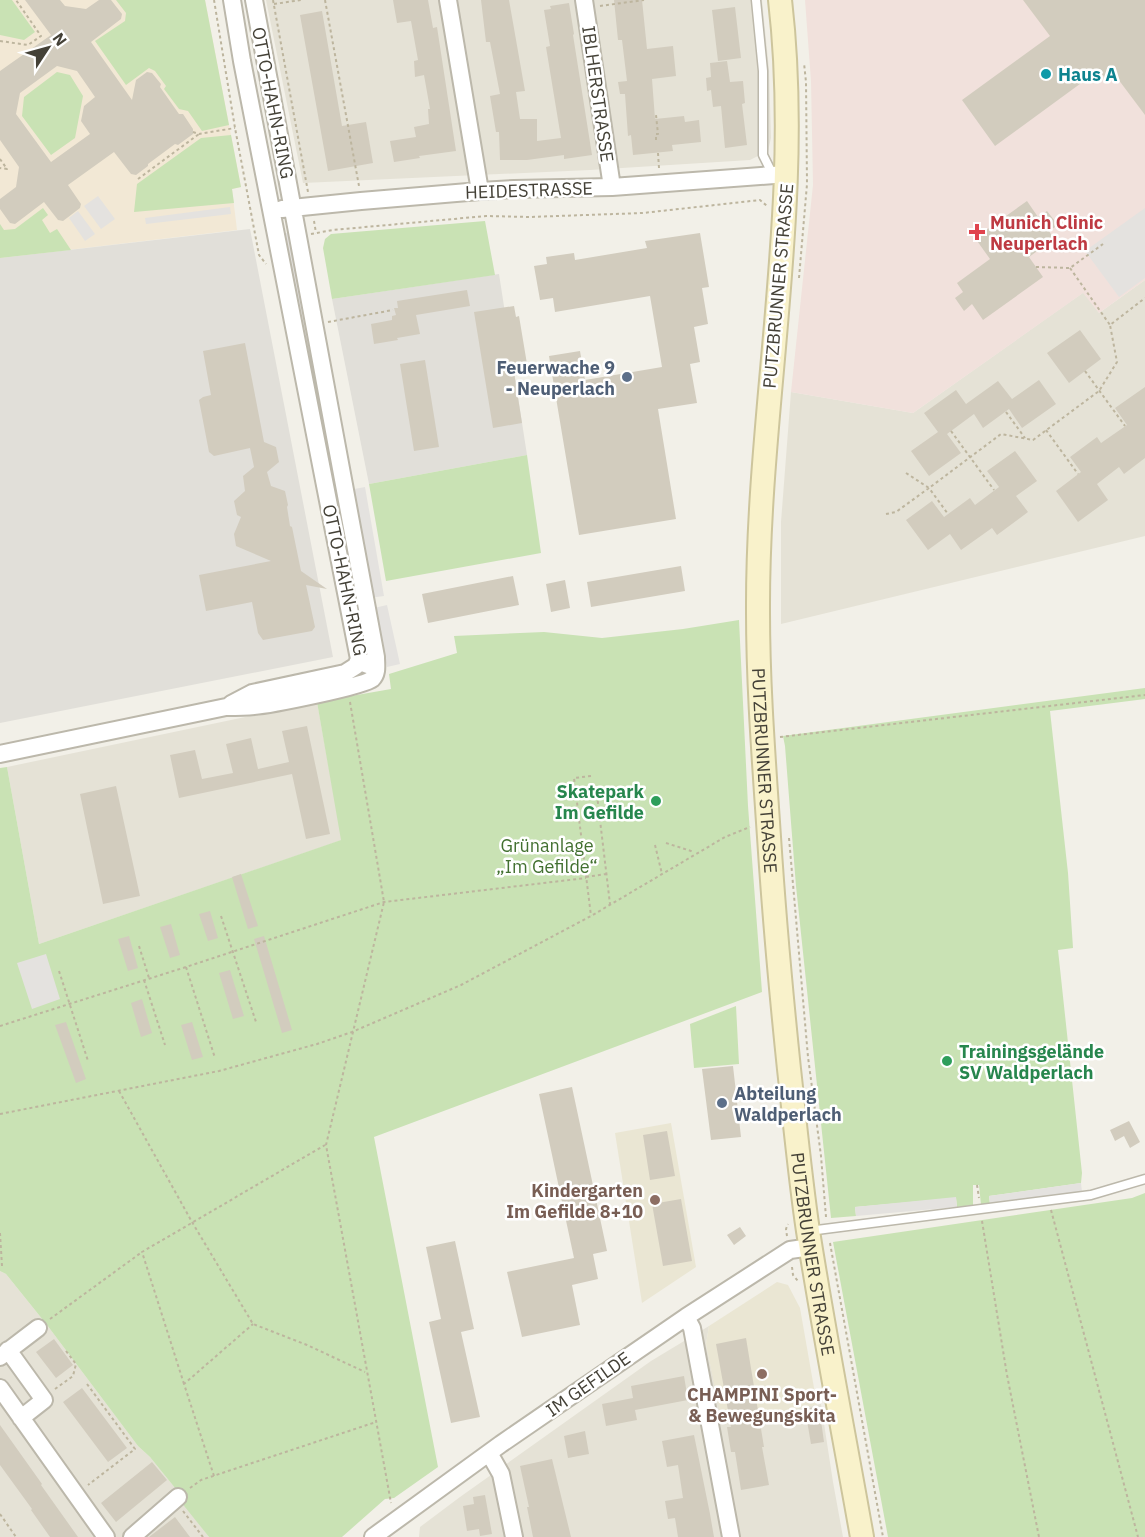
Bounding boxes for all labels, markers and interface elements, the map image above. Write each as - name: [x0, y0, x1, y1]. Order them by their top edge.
- north arrow: [18, 18, 78, 78]
- street label: IBLHERSTRASSE: [577, 24, 619, 164]
- street label: OTTO-HAHN-RING: [247, 25, 299, 181]
- text: N: [49, 29, 72, 50]
- place label: Haus A: [1058, 63, 1118, 86]
- marker: Haus A: [1039, 67, 1053, 81]
- street label: HEIDESTRASSE: [465, 176, 593, 204]
- street label: PUTZBRUNNER STRASSE: [758, 183, 798, 389]
- place label: Munich Clinic Neuperlach: [990, 211, 1103, 255]
- marker: Munich Clinic Neuperlach: [968, 223, 986, 241]
- place label: Feuerwache 9 - Neuperlach: [496, 356, 615, 400]
- marker: Feuerwache 9 - Neuperlach: [620, 370, 634, 384]
- street label: OTTO-HAHN-RING: [318, 502, 372, 658]
- street label: PUTZBRUNNER STRASSE: [748, 667, 783, 874]
- place label: Skatepark Im Gefilde: [555, 780, 645, 824]
- marker: Skatepark Im Gefilde: [649, 794, 663, 808]
- park label: Grünanlage „Im Gefilde“: [496, 834, 598, 878]
- place label: Trainingsgelände SV Waldperlach: [959, 1040, 1104, 1084]
- marker: Trainingsgelände SV Waldperlach: [940, 1054, 954, 1068]
- place label: Abteilung Waldperlach: [734, 1082, 842, 1126]
- marker: Abteilung Waldperlach: [715, 1096, 729, 1110]
- street label: PUTZBRUNNER STRASSE: [787, 1151, 840, 1358]
- place label: Kindergarten Im Gefilde 8+10: [506, 1179, 643, 1223]
- marker: Kindergarten Im Gefilde 8+10: [648, 1193, 662, 1207]
- street label: IM GEFILDE: [541, 1346, 635, 1422]
- marker: CHAMPINI Sport- & Bewegungskita: [755, 1367, 769, 1381]
- place label: CHAMPINI Sport- & Bewegungskita: [687, 1383, 837, 1427]

